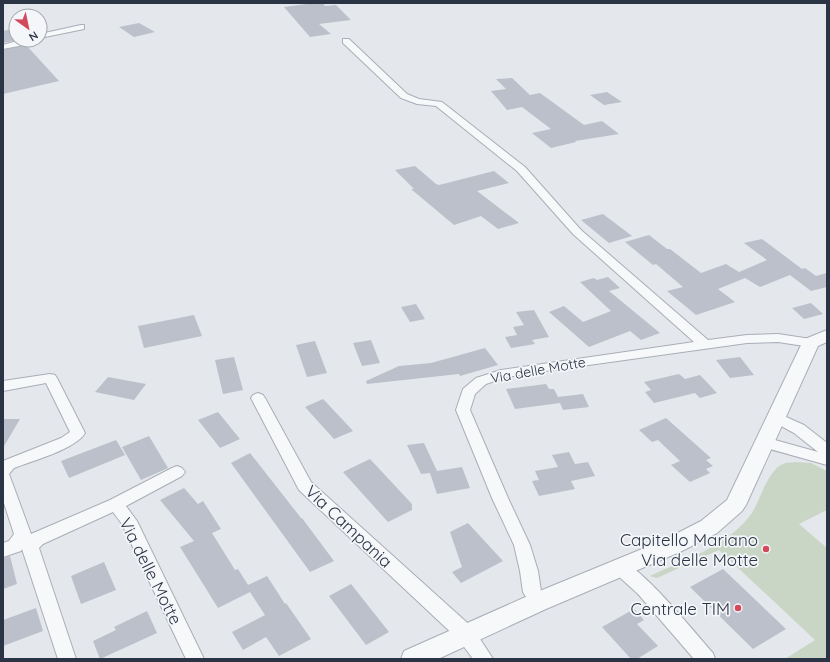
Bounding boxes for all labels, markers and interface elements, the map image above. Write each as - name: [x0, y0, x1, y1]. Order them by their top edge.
- north arrow: [8, 8, 48, 48]
- text: N: [26, 28, 41, 44]
- street label: Via delle Motte: [489, 353, 587, 387]
- street label: Via Campania: [301, 480, 397, 572]
- street label: Via delle Motte: [115, 514, 187, 628]
- place label: Capitello Mariano Via delle Motte: [620, 529, 758, 570]
- marker: Capitello Mariano Via delle Motte: [761, 544, 771, 554]
- place label: Centrale TIM: [630, 598, 730, 619]
- marker: Centrale TIM: [733, 603, 743, 613]

